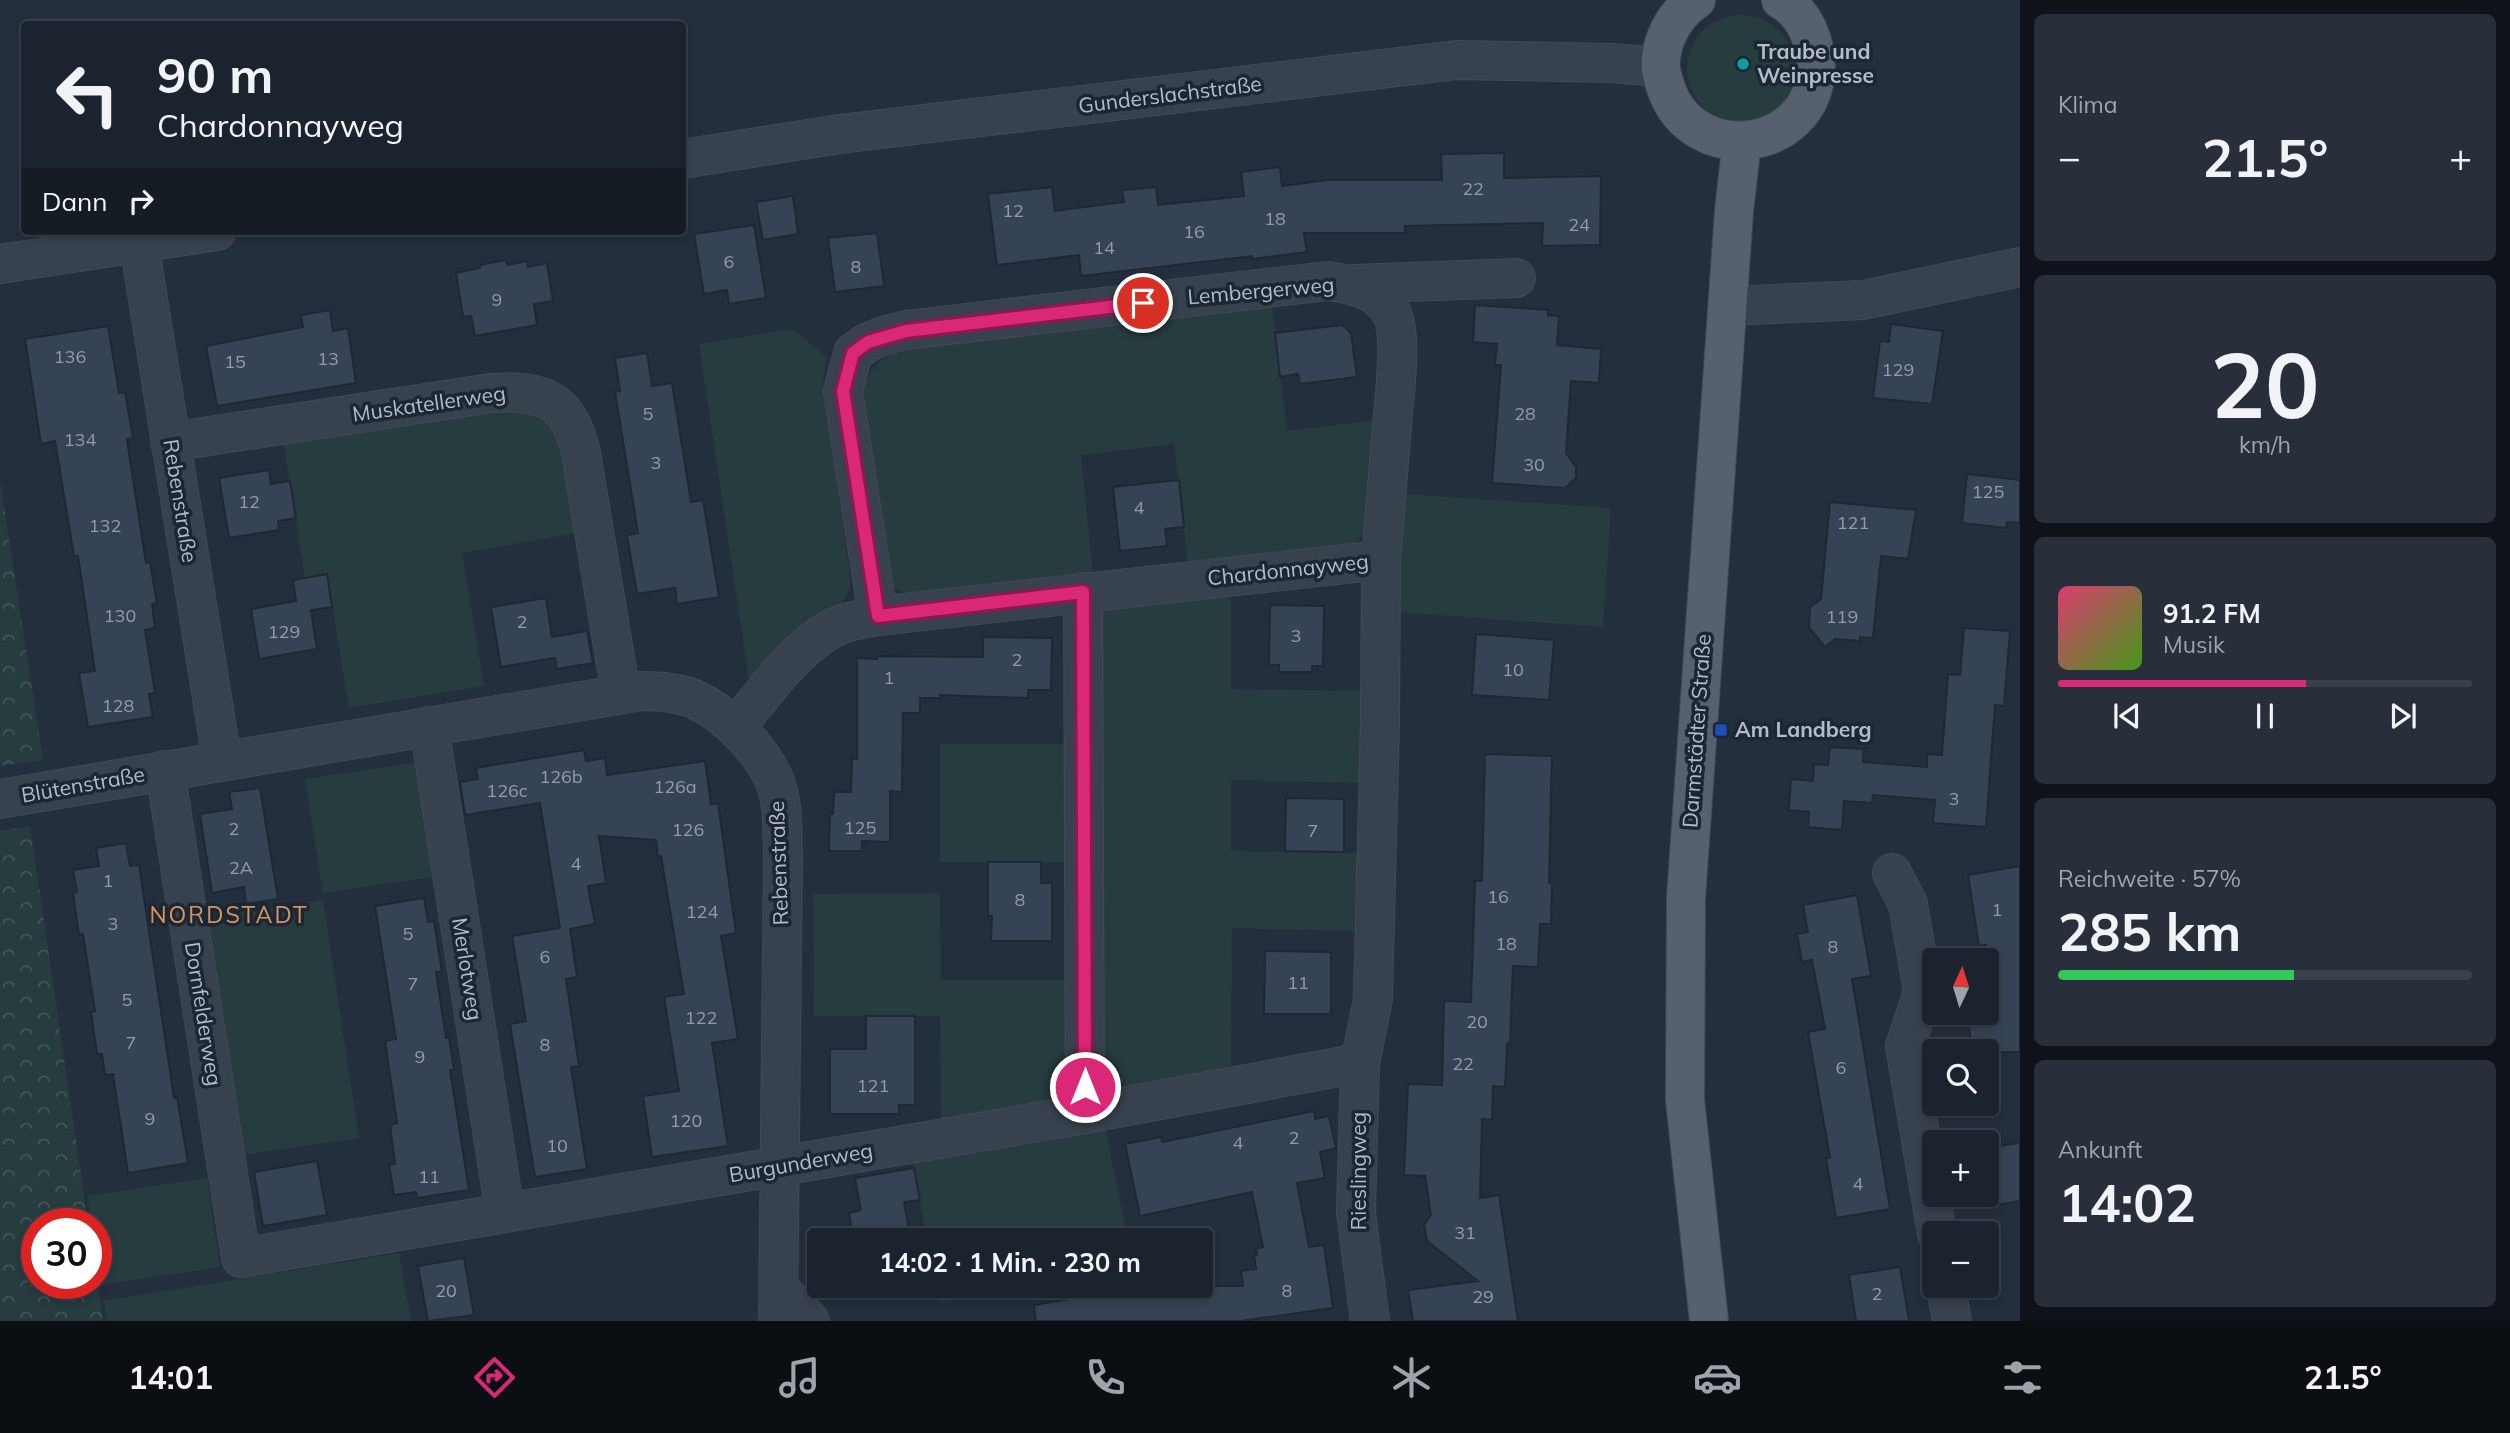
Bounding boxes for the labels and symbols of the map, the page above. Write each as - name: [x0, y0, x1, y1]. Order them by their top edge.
- place label: Traube und Weinpresse: [1757, 38, 1874, 88]
- marker: Traube und Weinpresse: [1735, 56, 1751, 72]
- street label: Gunderslachstraße: [1077, 70, 1263, 118]
- house number: 22: [1462, 177, 1484, 200]
- house number: 12: [1002, 199, 1024, 222]
- house number: 18: [1264, 207, 1286, 230]
- house number: 24: [1568, 213, 1590, 236]
- house number: 16: [1183, 220, 1205, 243]
- house number: 14: [1093, 236, 1115, 259]
- house number: 6: [724, 250, 734, 273]
- house number: 8: [851, 255, 861, 278]
- street label: Lembergerweg: [1186, 271, 1335, 309]
- pin: [1113, 273, 1173, 333]
- house number: 9: [492, 288, 502, 311]
- house number: 136: [54, 345, 86, 368]
- house number: 13: [317, 347, 339, 370]
- house number: 15: [224, 350, 246, 373]
- house number: 129: [1882, 358, 1914, 381]
- street label: Muskatellerweg: [351, 379, 507, 427]
- house number: 5: [643, 402, 654, 425]
- house number: 28: [1514, 402, 1536, 425]
- house number: 134: [64, 428, 96, 451]
- street label: Rebenstraße: [158, 437, 204, 564]
- house number: 3: [651, 451, 661, 474]
- house number: 30: [1523, 453, 1545, 476]
- house number: 125: [1972, 480, 2004, 503]
- house number: 12: [238, 490, 260, 513]
- house number: 4: [1134, 496, 1145, 519]
- house number: 121: [1837, 511, 1869, 534]
- house number: 132: [89, 514, 121, 537]
- street label: Chardonnayweg: [1206, 548, 1370, 590]
- house number: 130: [104, 604, 136, 627]
- house number: 119: [1826, 605, 1858, 628]
- house number: 2: [517, 610, 527, 633]
- house number: 129: [268, 620, 300, 643]
- house number: 3: [1291, 624, 1301, 647]
- street label: Darmstädter Straße: [1676, 633, 1716, 829]
- house number: 2: [1012, 648, 1022, 671]
- house number: 10: [1502, 658, 1524, 681]
- house number: 1: [884, 666, 894, 689]
- house number: 128: [102, 694, 134, 717]
- place label: Am Landberg: [1735, 716, 1872, 742]
- marker: Am Landberg: [1713, 722, 1729, 738]
- street label: Blütenstraße: [19, 760, 147, 808]
- house number: 126b: [539, 765, 583, 788]
- house number: 126a: [653, 775, 697, 798]
- house number: 126c: [486, 779, 528, 802]
- house number: 3: [1949, 787, 1959, 810]
- street label: Rebenstraße: [763, 800, 793, 926]
- house number: 125: [844, 816, 876, 839]
- house number: 2: [229, 817, 239, 840]
- house number: 126: [672, 818, 704, 841]
- house number: 7: [1308, 819, 1318, 842]
- house number: 4: [571, 852, 582, 875]
- house number: 2A: [229, 856, 253, 879]
- house number: 1: [103, 869, 113, 892]
- house number: 16: [1487, 885, 1509, 908]
- house number: 8: [1015, 888, 1025, 911]
- house number: 1: [1992, 898, 2002, 921]
- district label: NORDSTADT: [149, 900, 309, 929]
- house number: 124: [686, 900, 718, 923]
- house number: 3: [108, 912, 118, 935]
- street label: Merlotweg: [447, 916, 489, 1022]
- house number: 5: [403, 922, 414, 945]
- house number: 18: [1495, 932, 1517, 955]
- house number: 8: [1828, 935, 1838, 958]
- street label: Dornfelderweg: [180, 940, 228, 1088]
- house number: 6: [540, 945, 550, 968]
- north arrow: [1922, 948, 1998, 1026]
- house number: 11: [1287, 971, 1309, 994]
- house number: 7: [408, 972, 418, 995]
- house number: 5: [122, 988, 133, 1011]
- house number: 122: [685, 1006, 717, 1029]
- house number: 20: [1466, 1010, 1488, 1033]
- house number: 7: [126, 1031, 136, 1054]
- house number: 8: [540, 1033, 550, 1056]
- house number: 9: [415, 1045, 425, 1068]
- position arrow: [1048, 1050, 1122, 1124]
- house number: 22: [1452, 1052, 1474, 1075]
- house number: 6: [1836, 1056, 1846, 1079]
- house number: 121: [857, 1074, 889, 1097]
- house number: 9: [145, 1107, 155, 1130]
- house number: 120: [670, 1109, 702, 1132]
- street label: Rieslingweg: [1345, 1112, 1371, 1230]
- house number: 2: [1289, 1126, 1299, 1149]
- house number: 4: [1233, 1131, 1244, 1154]
- house number: 10: [546, 1134, 568, 1157]
- street label: Burgunderweg: [727, 1137, 875, 1187]
- house number: 11: [418, 1165, 440, 1188]
- house number: 4: [1853, 1172, 1864, 1195]
- speed limit sign: 30: [21, 1208, 112, 1299]
- house number: 31: [1454, 1221, 1476, 1244]
- house number: 20: [435, 1279, 457, 1302]
- house number: 8: [1282, 1279, 1292, 1302]
- house number: 2: [1872, 1282, 1882, 1305]
- house number: 29: [1472, 1285, 1494, 1308]

